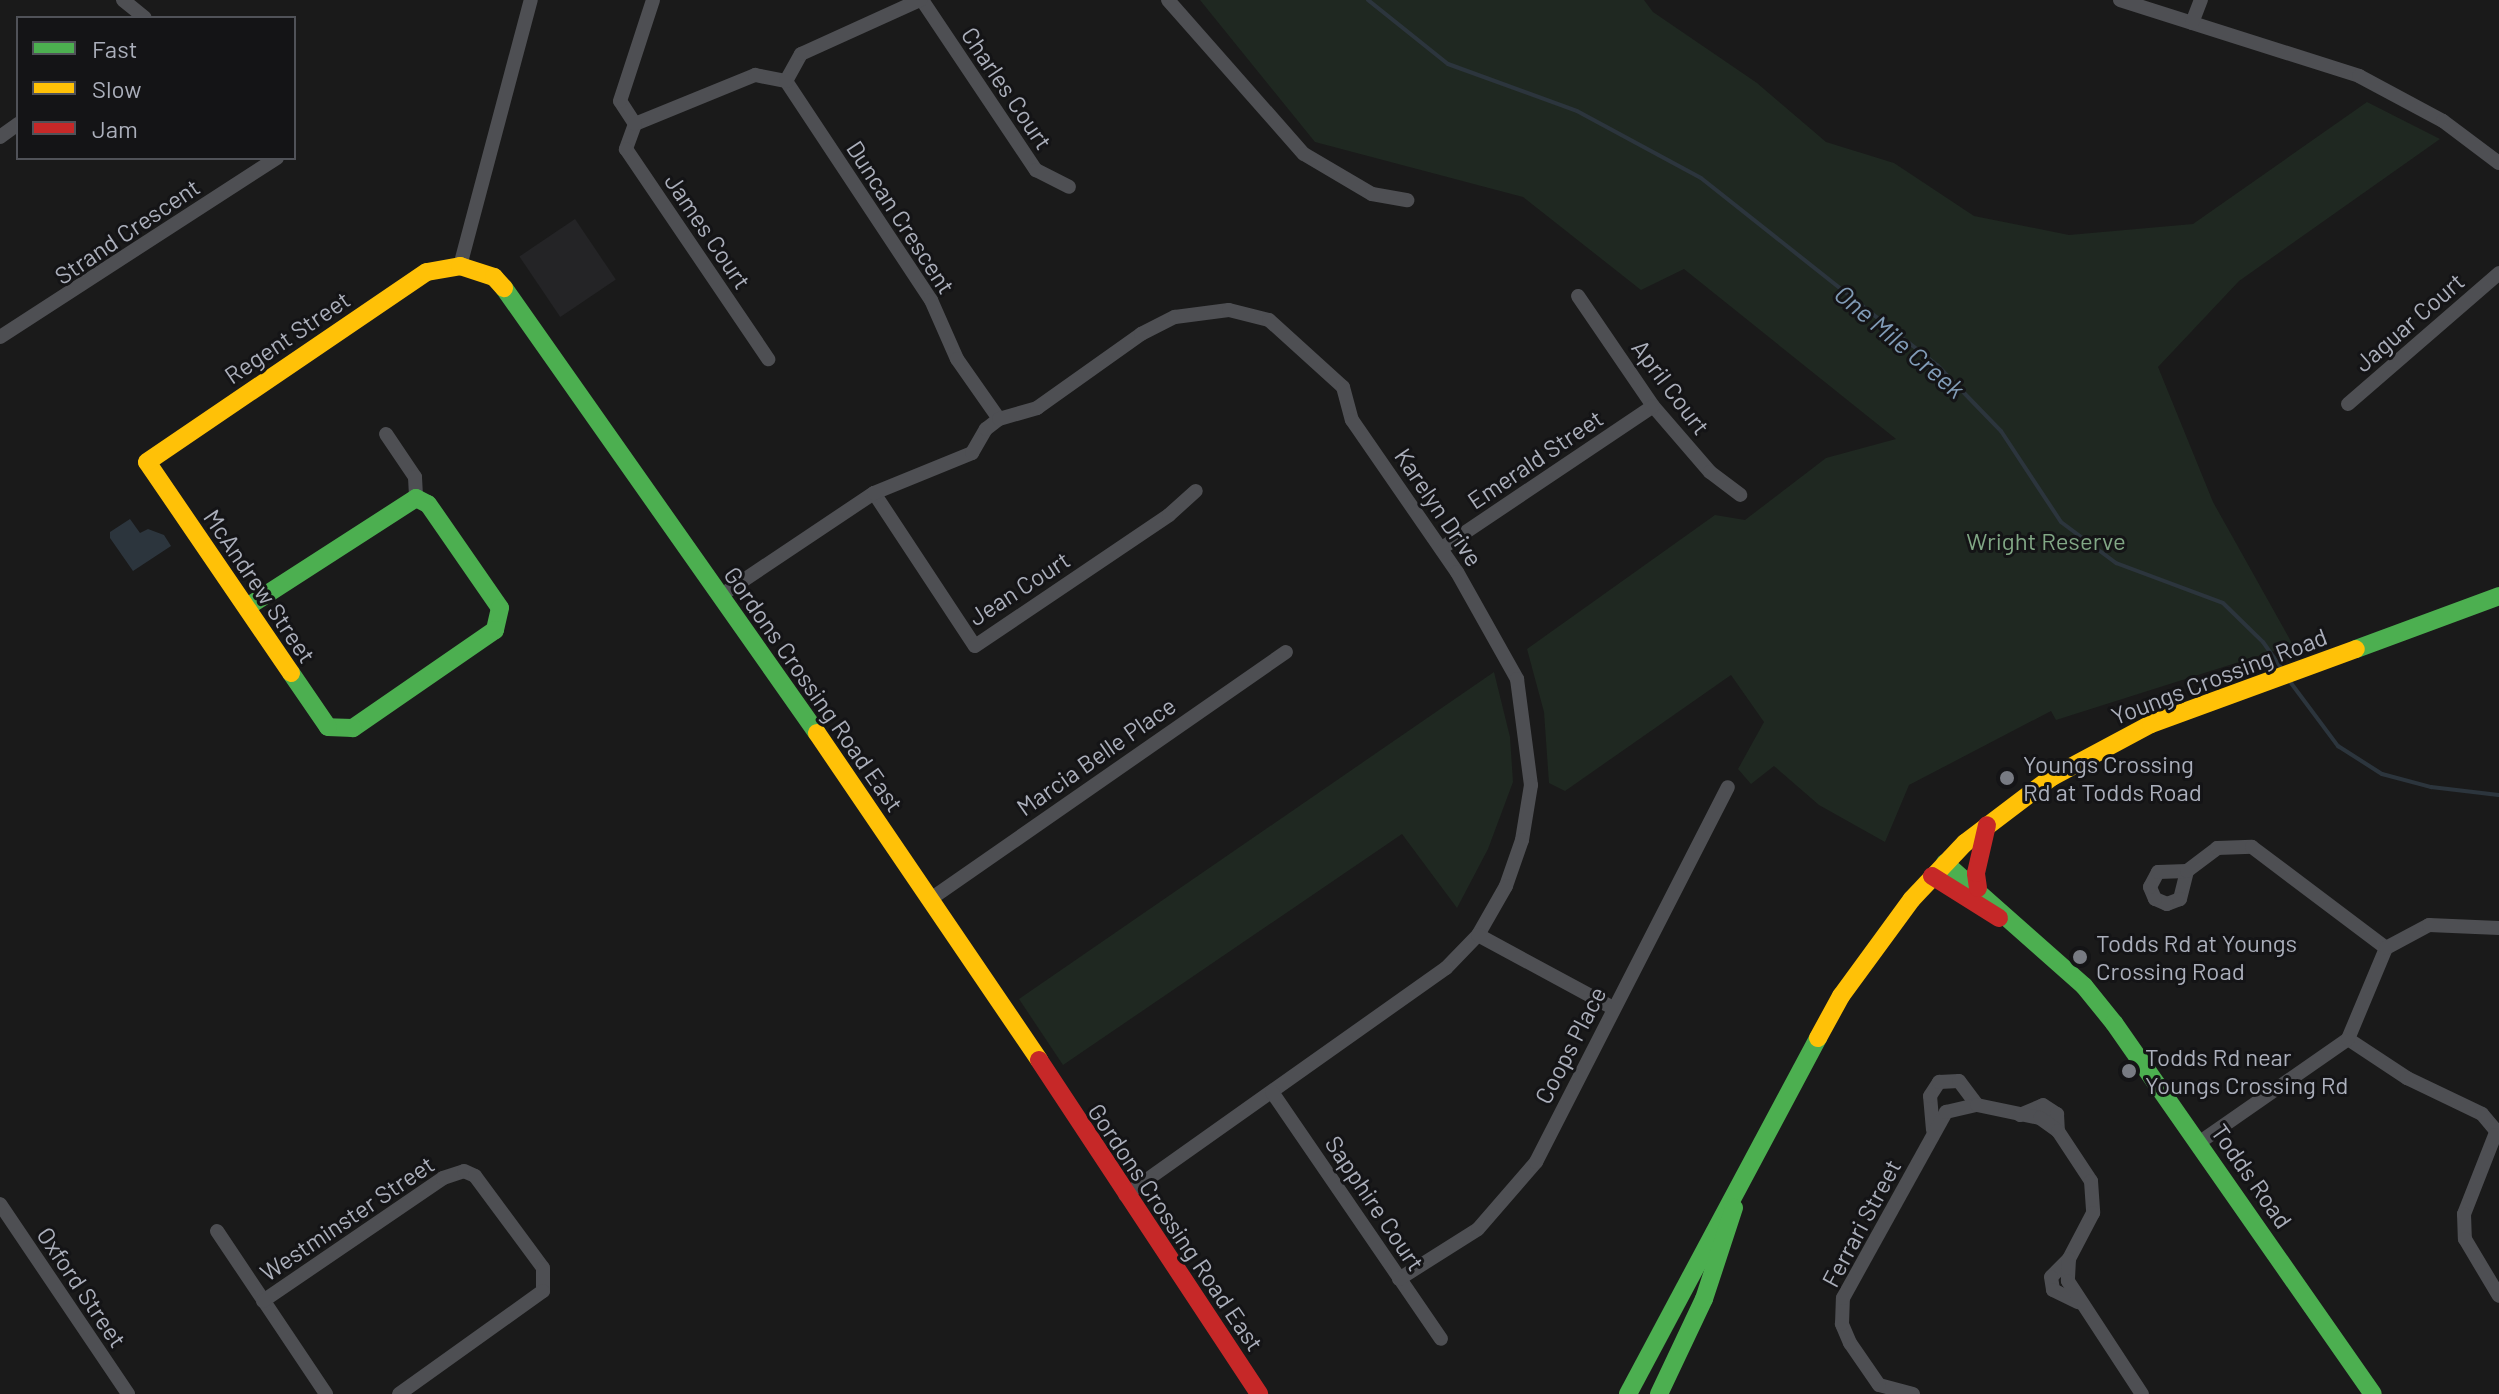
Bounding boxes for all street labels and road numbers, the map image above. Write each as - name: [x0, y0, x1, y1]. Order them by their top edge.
- street label: Charles Court: [956, 21, 1058, 155]
- street label: Duncan Crescent: [841, 135, 961, 299]
- street label: James Court: [659, 168, 757, 294]
- street label: Strand Crescent: [49, 172, 205, 290]
- street label: Jaguar Court: [2348, 267, 2470, 377]
- street label: Regent Street: [219, 285, 355, 389]
- street label: April Court: [1626, 334, 1716, 440]
- street label: Emerald Street: [1462, 403, 1608, 515]
- street label: Karelyn Drive: [1389, 443, 1489, 571]
- street label: McAndrew Street: [198, 504, 322, 668]
- street label: Jean Court: [963, 545, 1075, 631]
- street label: Gordons Crossing Road East: [718, 561, 910, 817]
- street label: Youngs Crossing Road: [2107, 622, 2331, 730]
- street label: Marcia Belle Place: [1011, 690, 1181, 822]
- street label: Coops Place: [1528, 982, 1612, 1108]
- street label: Gordons Crossing Road East: [1082, 1098, 1270, 1356]
- street label: Todds Road: [2206, 1118, 2298, 1234]
- street label: Sapphire Court: [1319, 1130, 1431, 1276]
- street label: Westminster Street: [255, 1149, 439, 1287]
- street label: Ferrari Street: [1815, 1154, 1907, 1292]
- street label: Oxford Street: [31, 1221, 133, 1353]

